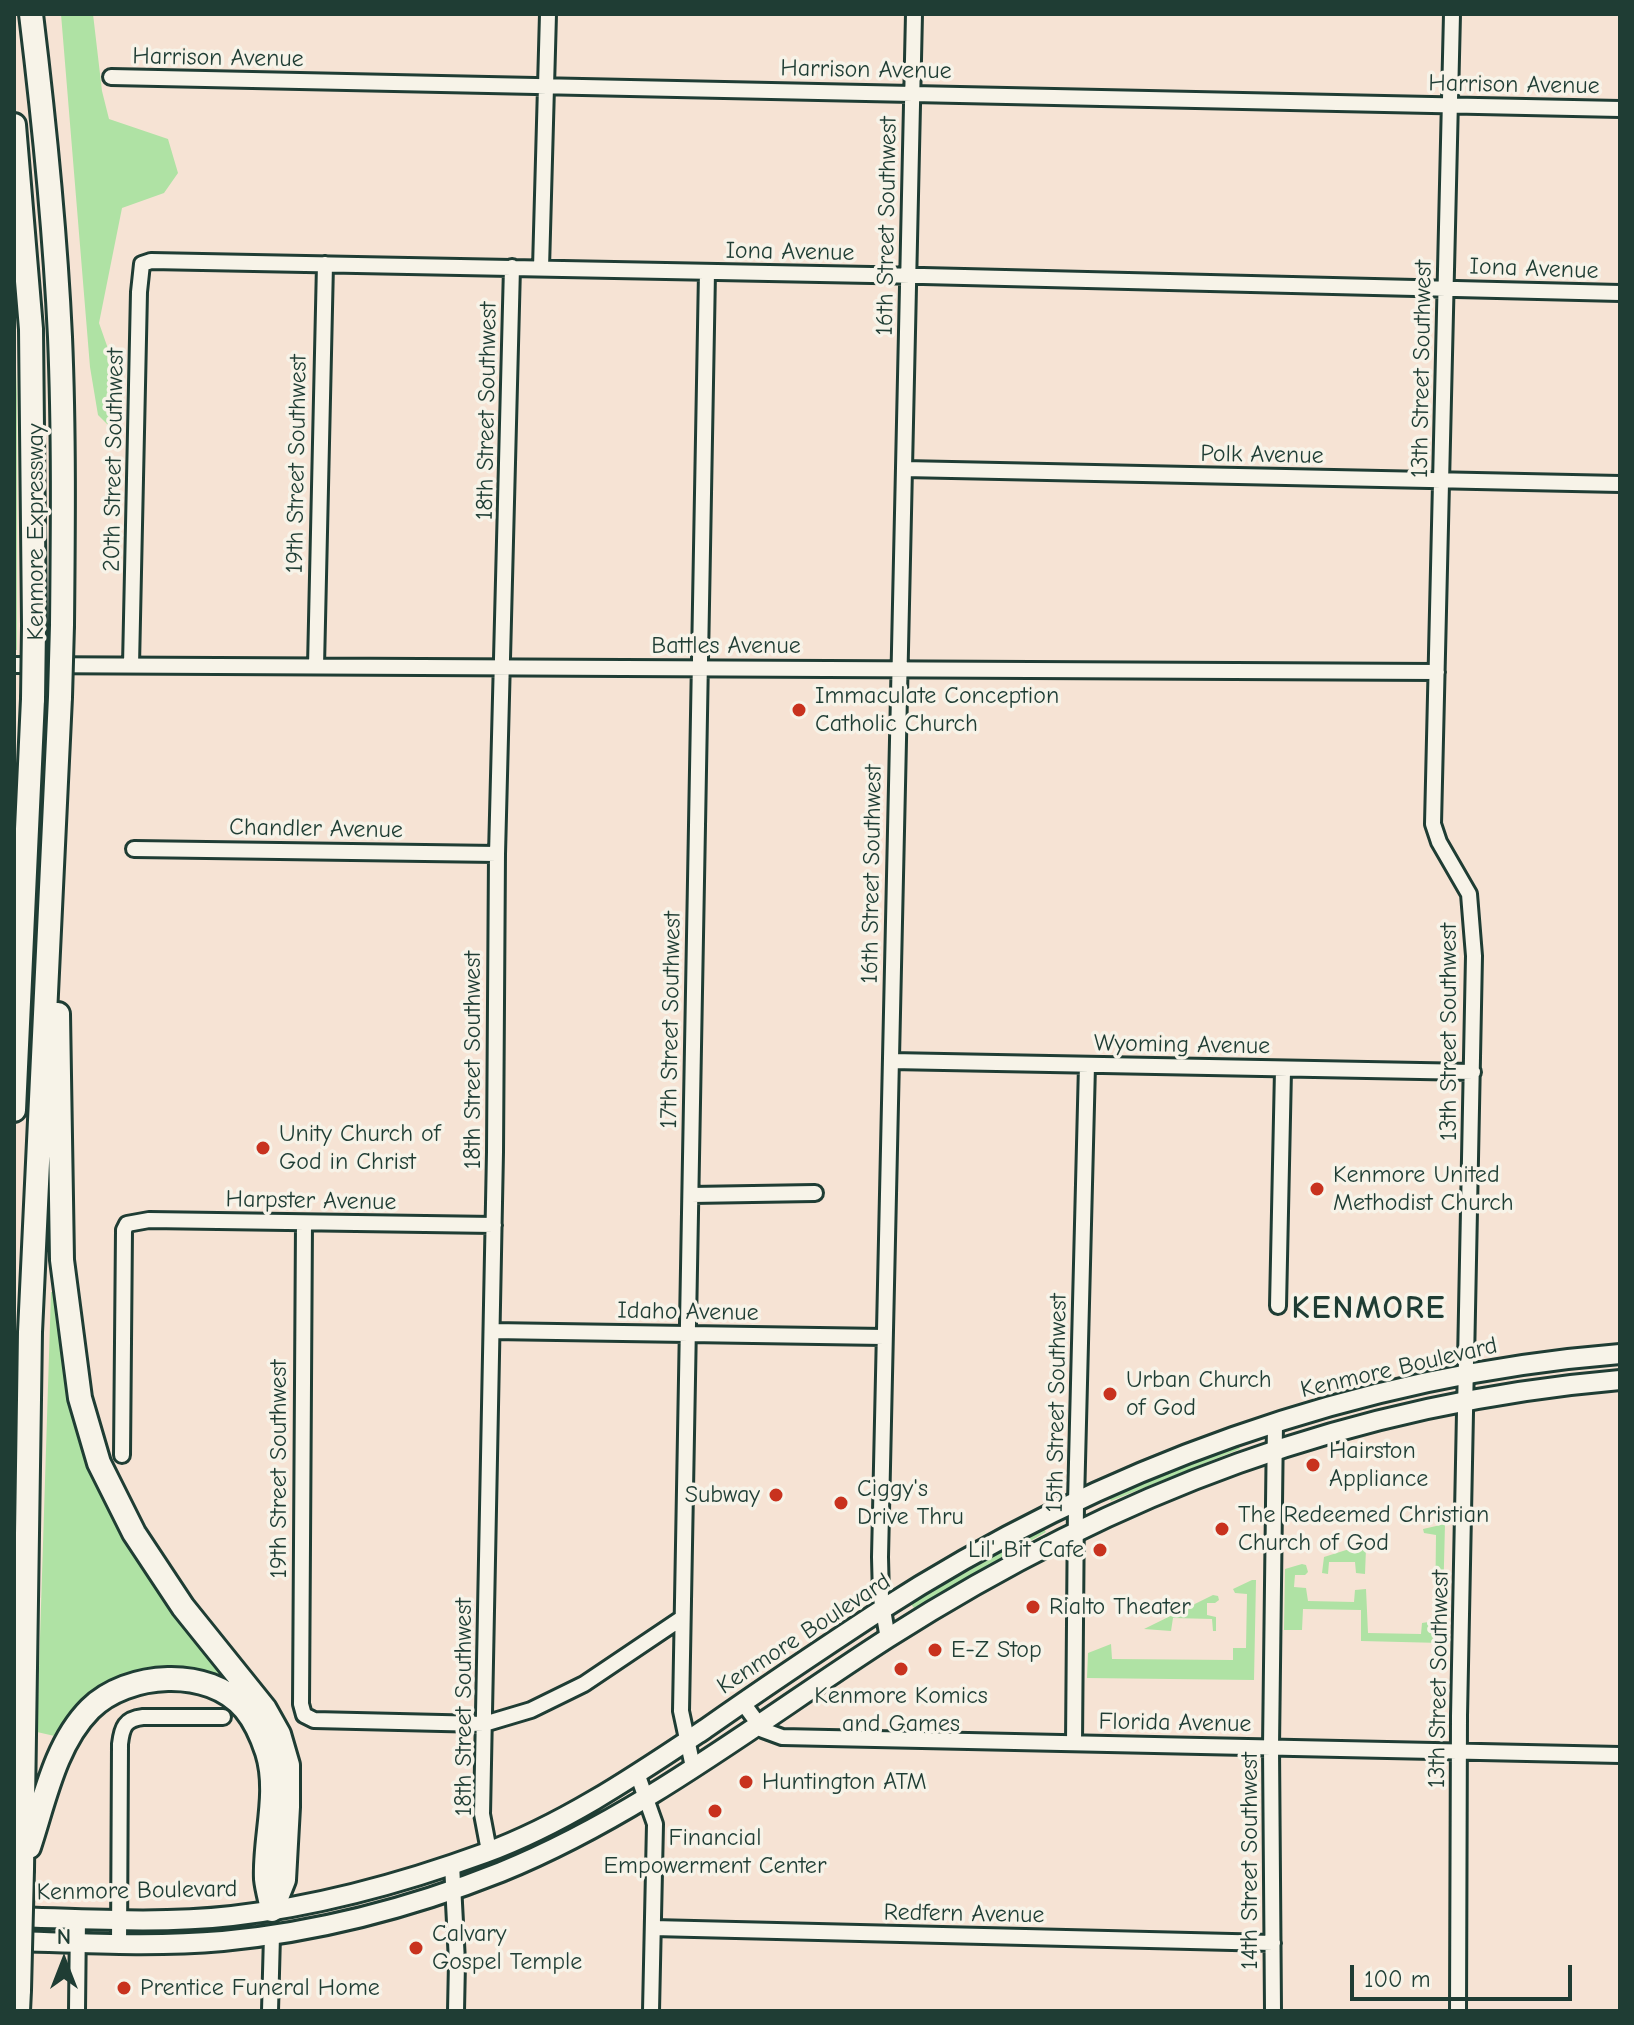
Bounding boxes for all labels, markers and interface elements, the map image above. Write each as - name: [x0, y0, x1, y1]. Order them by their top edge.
- street label: Harrison Avenue: [132, 42, 304, 74]
- street label: Harrison Avenue: [780, 54, 952, 86]
- street label: Harrison Avenue: [1428, 69, 1600, 101]
- street label: 16th Street Southwest: [871, 116, 903, 336]
- street label: Iona Avenue: [725, 236, 855, 268]
- street label: Iona Avenue: [1469, 252, 1599, 286]
- street label: 13th Street Southwest: [1406, 260, 1438, 478]
- street label: 18th Street Southwest: [471, 302, 503, 520]
- street label: 20th Street Southwest: [98, 348, 130, 572]
- street label: 19th Street Southwest: [281, 354, 313, 574]
- street label: Kenmore Expressway: [22, 423, 50, 641]
- street label: Polk Avenue: [1200, 440, 1324, 470]
- street label: Battles Avenue: [651, 632, 801, 660]
- place label: Immaculate Conception Catholic Church: [815, 682, 1059, 738]
- marker: Immaculate Conception Catholic Church: [790, 701, 808, 719]
- street label: 16th Street Southwest: [856, 764, 888, 984]
- street label: Chandler Avenue: [229, 813, 403, 845]
- street label: 17th Street Southwest: [655, 911, 687, 1129]
- street label: 13th Street Southwest: [1435, 923, 1463, 1141]
- street label: 18th Street Southwest: [459, 951, 487, 1169]
- street label: Wyoming Avenue: [1094, 1029, 1270, 1061]
- place label: Unity Church of God in Christ: [279, 1120, 440, 1176]
- marker: Unity Church of God in Christ: [254, 1139, 272, 1157]
- place label: Kenmore United Methodist Church: [1333, 1161, 1514, 1217]
- marker: Kenmore United Methodist Church: [1308, 1180, 1326, 1198]
- street label: Harpster Avenue: [225, 1185, 397, 1217]
- district label: KENMORE: [1291, 1290, 1447, 1328]
- street label: 15th Street Southwest: [1041, 1293, 1073, 1513]
- street label: Idaho Avenue: [617, 1296, 759, 1328]
- street label: Kenmore Boulevard: [1298, 1331, 1500, 1405]
- street label: 19th Street Southwest: [265, 1360, 293, 1578]
- place label: Urban Church of God: [1126, 1366, 1272, 1422]
- marker: Urban Church of God: [1101, 1385, 1119, 1403]
- place label: Hairston Appliance: [1329, 1437, 1428, 1493]
- marker: Hairston Appliance: [1304, 1456, 1322, 1474]
- place label: Ciggy's Drive Thru: [857, 1475, 964, 1531]
- place label: Subway: [685, 1481, 760, 1509]
- marker: Subway: [767, 1486, 785, 1504]
- marker: Ciggy's Drive Thru: [832, 1494, 850, 1512]
- place label: The Redeemed Christian Church of God: [1238, 1501, 1489, 1557]
- marker: The Redeemed Christian Church of God: [1213, 1520, 1231, 1538]
- place label: Lil' Bit Cafe: [968, 1536, 1084, 1564]
- marker: Lil' Bit Cafe: [1091, 1541, 1109, 1559]
- street label: Kenmore Boulevard: [712, 1567, 896, 1701]
- street label: 13th Street Southwest: [1423, 1570, 1455, 1788]
- place label: Rialto Theater: [1049, 1593, 1191, 1621]
- street label: 18th Street Southwest: [450, 1598, 478, 1816]
- marker: Rialto Theater: [1024, 1598, 1042, 1616]
- place label: E-Z Stop: [951, 1636, 1042, 1664]
- marker: E-Z Stop: [926, 1641, 944, 1659]
- marker: Kenmore Komics and Games: [892, 1660, 910, 1678]
- place label: Kenmore Komics and Games: [814, 1682, 988, 1738]
- street label: Florida Avenue: [1098, 1707, 1252, 1739]
- street label: 14th Street Southwest: [1236, 1752, 1264, 1970]
- place label: Huntington ATM: [762, 1768, 927, 1796]
- marker: Huntington ATM: [737, 1773, 755, 1791]
- marker: Financial Empowerment Center: [706, 1802, 724, 1820]
- place label: Financial Empowerment Center: [604, 1824, 826, 1880]
- street label: Kenmore Boulevard: [36, 1875, 238, 1907]
- street label: Redfern Avenue: [883, 1898, 1045, 1930]
- place label: Calvary Gospel Temple: [432, 1920, 582, 1976]
- north arrow: [24, 1921, 104, 2001]
- text: N: [57, 1924, 71, 1950]
- marker: Calvary Gospel Temple: [407, 1939, 425, 1957]
- scale bar: [1354, 1949, 1576, 1999]
- text: 100 m: [1364, 1965, 1431, 1993]
- place label: Prentice Funeral Home: [140, 1974, 380, 2002]
- marker: Prentice Funeral Home: [115, 1979, 133, 1997]

